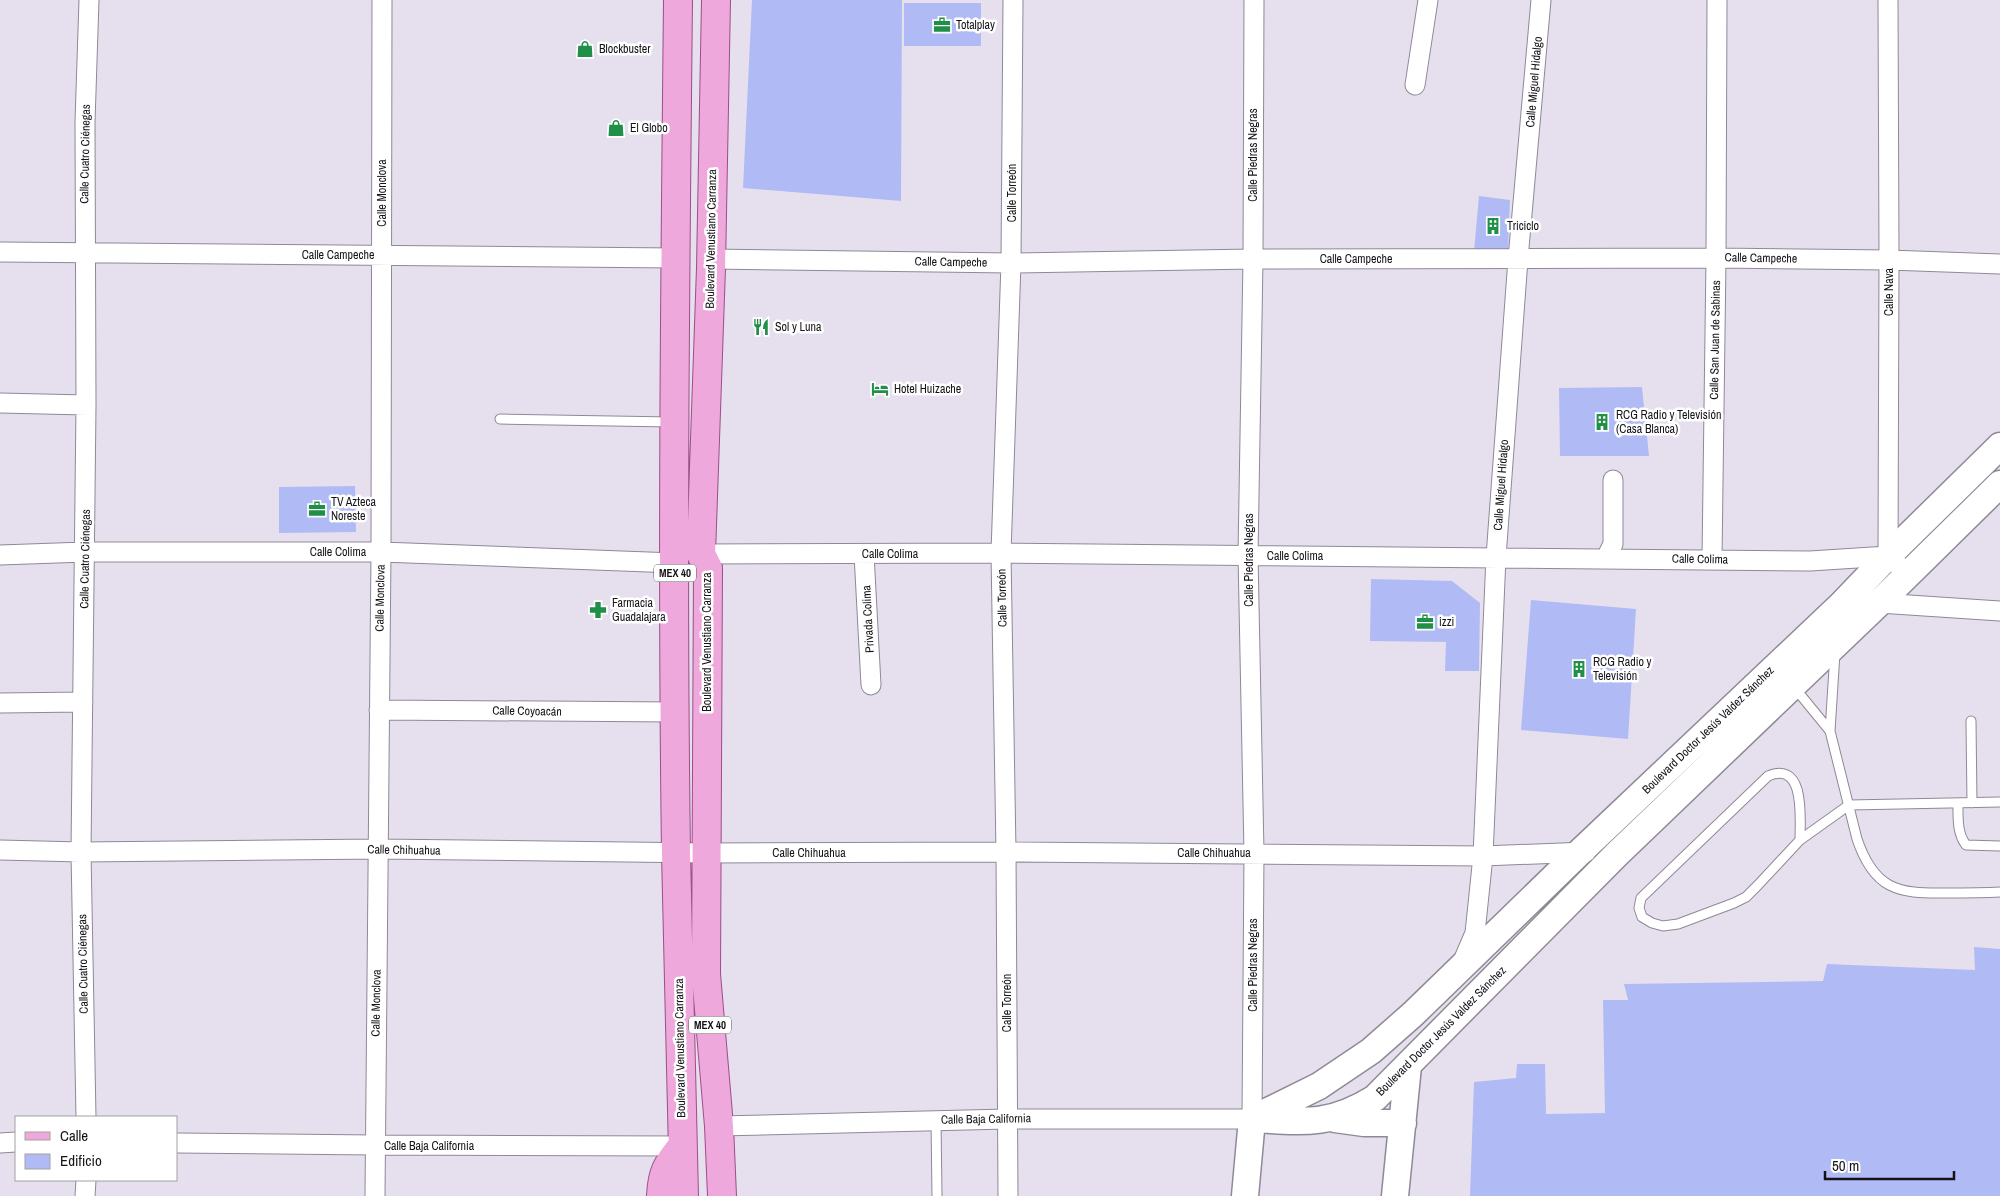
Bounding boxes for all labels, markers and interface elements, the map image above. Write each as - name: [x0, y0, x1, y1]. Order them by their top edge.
- office icon: Totalplay: [932, 15, 952, 35]
- place label: Totalplay: [956, 17, 995, 33]
- street label: Calle Miguel Hidalgo: [1522, 36, 1546, 128]
- shop icon: Blockbuster: [575, 39, 595, 59]
- place label: Blockbuster: [599, 41, 651, 57]
- street label: Calle Cuatro Ciénegas: [76, 104, 94, 204]
- street label: Calle Piedras Negras: [1245, 108, 1261, 202]
- shop icon: El Globo: [606, 118, 626, 138]
- place label: El Globo: [630, 120, 668, 136]
- street label: Calle Monclova: [374, 159, 390, 227]
- street label: Calle Torreón: [1004, 164, 1020, 222]
- street label: Boulevard Venustiano Carranza: [702, 169, 720, 309]
- building icon: Triciclo: [1483, 216, 1503, 236]
- place label: Triciclo: [1507, 218, 1539, 234]
- street label: Calle Campeche: [302, 247, 374, 263]
- street label: Calle Campeche: [1724, 249, 1798, 267]
- street label: Calle Campeche: [1320, 251, 1392, 267]
- street label: Calle Campeche: [914, 253, 988, 271]
- street label: Calle Nava: [1881, 267, 1897, 316]
- street label: Calle San Juan de Sabinas: [1706, 280, 1724, 400]
- restaurant icon: Sol y Luna: [751, 317, 771, 337]
- place label: Sol y Luna: [775, 319, 822, 335]
- hotel icon: Hotel Huizache: [870, 379, 890, 399]
- place label: Hotel Huizache: [894, 381, 961, 397]
- place label: RCG Radio y Televisión (Casa Blanca): [1616, 407, 1721, 437]
- building icon: RCG Radio y Televisión (Casa Blanca): [1592, 412, 1612, 432]
- street label: Calle Miguel Hidalgo: [1490, 439, 1512, 531]
- place label: TV Azteca Noreste: [331, 494, 376, 524]
- office icon: TV Azteca Noreste: [307, 499, 327, 519]
- street label: Calle Cuatro Ciénegas: [76, 509, 94, 609]
- street label: Calle Piedras Negras: [1241, 513, 1257, 607]
- street label: Calle Colima: [310, 544, 367, 560]
- street label: Calle Colima: [862, 546, 919, 562]
- street label: Calle Colima: [1267, 548, 1324, 564]
- street label: Calle Colima: [1672, 551, 1729, 567]
- street label: Calle Monclova: [371, 564, 389, 632]
- road number: MEX 40: [654, 564, 696, 582]
- street label: Calle Torreón: [993, 569, 1011, 627]
- street label: Boulevard Venustiano Carranza: [699, 572, 715, 712]
- street label: Privada Colima: [858, 584, 878, 653]
- place label: Farmacia Guadalajara: [612, 595, 666, 625]
- pharmacy icon: Farmacia Guadalajara: [588, 600, 608, 620]
- office icon: izzi: [1415, 612, 1435, 632]
- place label: izzi: [1439, 614, 1454, 630]
- place label: RCG Radio y Televisión: [1593, 654, 1652, 684]
- building icon: RCG Radio y Televisión: [1569, 659, 1589, 679]
- street label: Boulevard Doctor Jesús Valdez Sánchez: [1639, 663, 1777, 797]
- street label: Calle Coyoacán: [492, 702, 562, 720]
- street label: Calle Chihuahua: [367, 841, 441, 859]
- street label: Calle Chihuahua: [772, 845, 846, 861]
- street label: Calle Chihuahua: [1177, 845, 1251, 861]
- street label: Calle Cuatro Ciénegas: [74, 914, 92, 1014]
- street label: Calle Piedras Negras: [1245, 918, 1261, 1012]
- street label: Boulevard Doctor Jesús Valdez Sánchez: [1373, 963, 1509, 1099]
- street label: Calle Monclova: [367, 969, 385, 1037]
- street label: Calle Torreón: [999, 974, 1015, 1032]
- street label: Boulevard Venustiano Carranza: [671, 978, 689, 1118]
- road number: MEX 40: [689, 1016, 731, 1034]
- street label: Calle Baja California: [941, 1110, 1032, 1128]
- legend: [15, 1116, 178, 1181]
- text: Calle: [60, 1125, 88, 1146]
- street label: Calle Baja California: [384, 1138, 475, 1154]
- scale bar: [1825, 1148, 1954, 1180]
- text: Edificio: [60, 1150, 102, 1171]
- text: 50 m: [1832, 1155, 1859, 1176]

